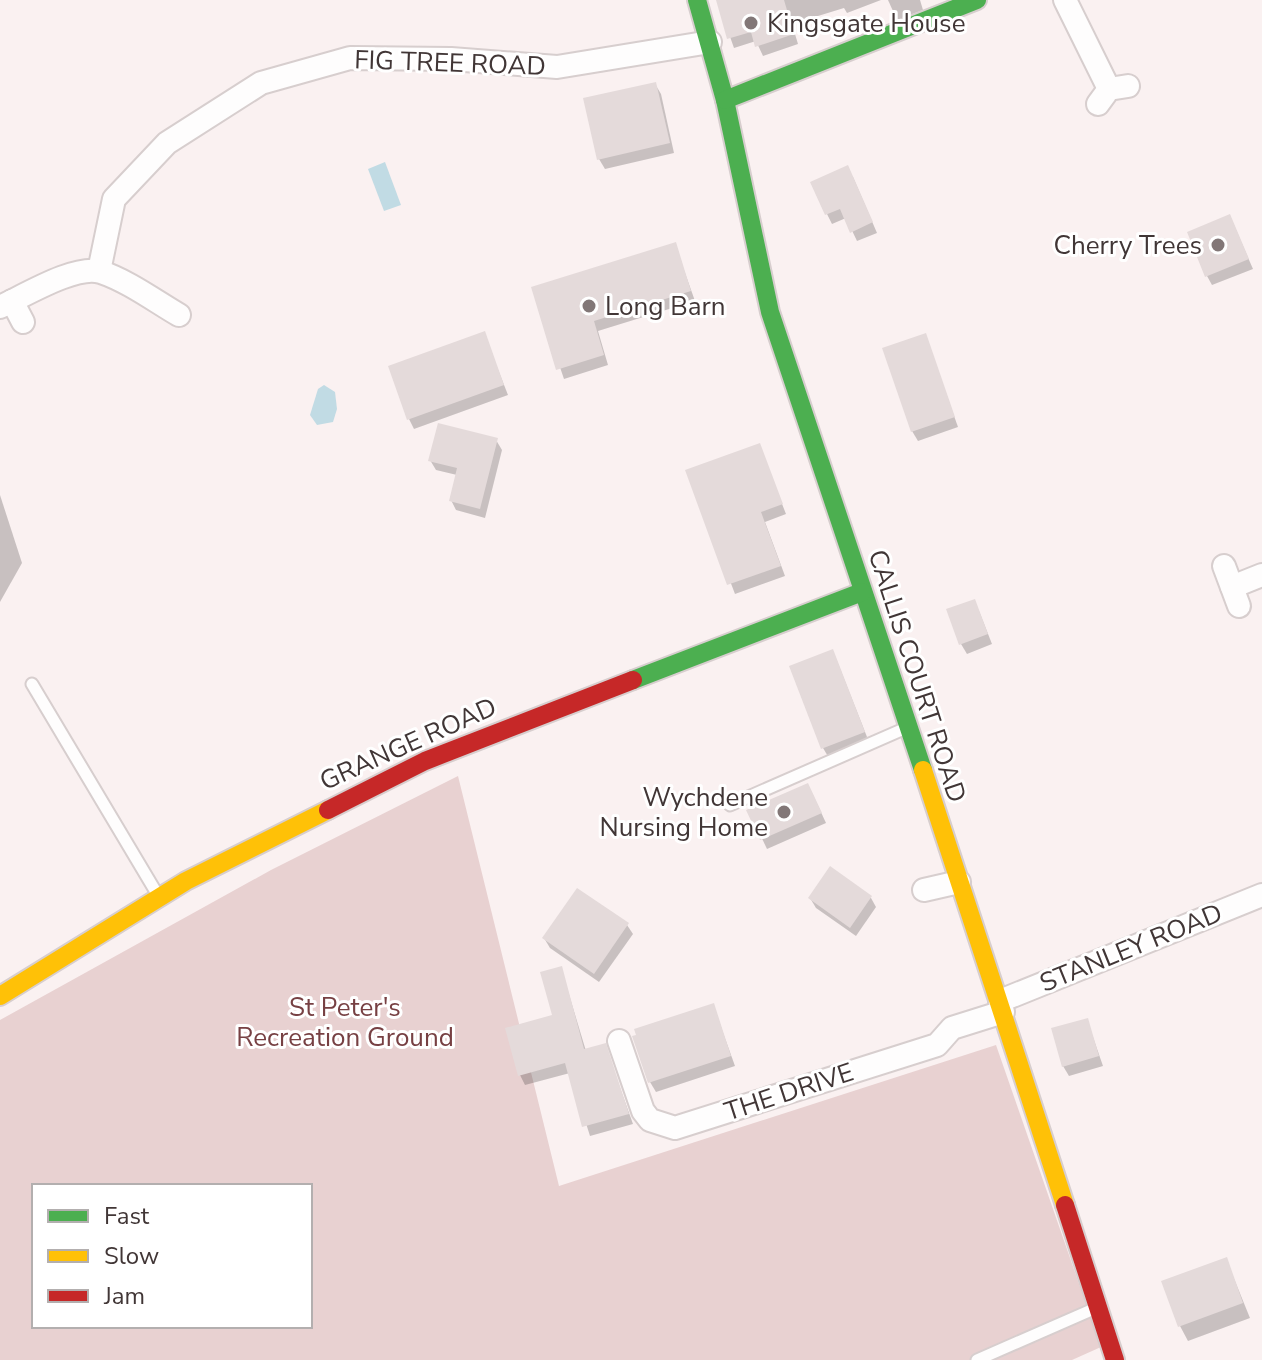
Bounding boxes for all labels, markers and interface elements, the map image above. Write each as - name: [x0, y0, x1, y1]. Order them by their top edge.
- place label: Kingsgate House: [767, 6, 965, 41]
- marker: Kingsgate House: [742, 14, 760, 32]
- street label: FIG TREE ROAD: [354, 42, 546, 84]
- place label: Cherry Trees: [1053, 228, 1202, 263]
- marker: Cherry Trees: [1209, 236, 1227, 254]
- place label: Long Barn: [605, 289, 726, 324]
- marker: Long Barn: [580, 297, 598, 315]
- street label: CALLIS COURT ROAD: [860, 545, 974, 807]
- street label: GRANGE ROAD: [314, 689, 502, 799]
- place label: Wychdene Nursing Home: [599, 780, 768, 845]
- marker: Wychdene Nursing Home: [775, 803, 793, 821]
- street label: STANLEY ROAD: [1035, 895, 1227, 1001]
- park label: St Peter's Recreation Ground: [236, 990, 454, 1055]
- street label: THE DRIVE: [720, 1055, 858, 1129]
- legend: [32, 1184, 312, 1328]
- text: Fast: [104, 1200, 150, 1232]
- text: Slow: [104, 1240, 159, 1272]
- text: Jam: [103, 1280, 145, 1312]

